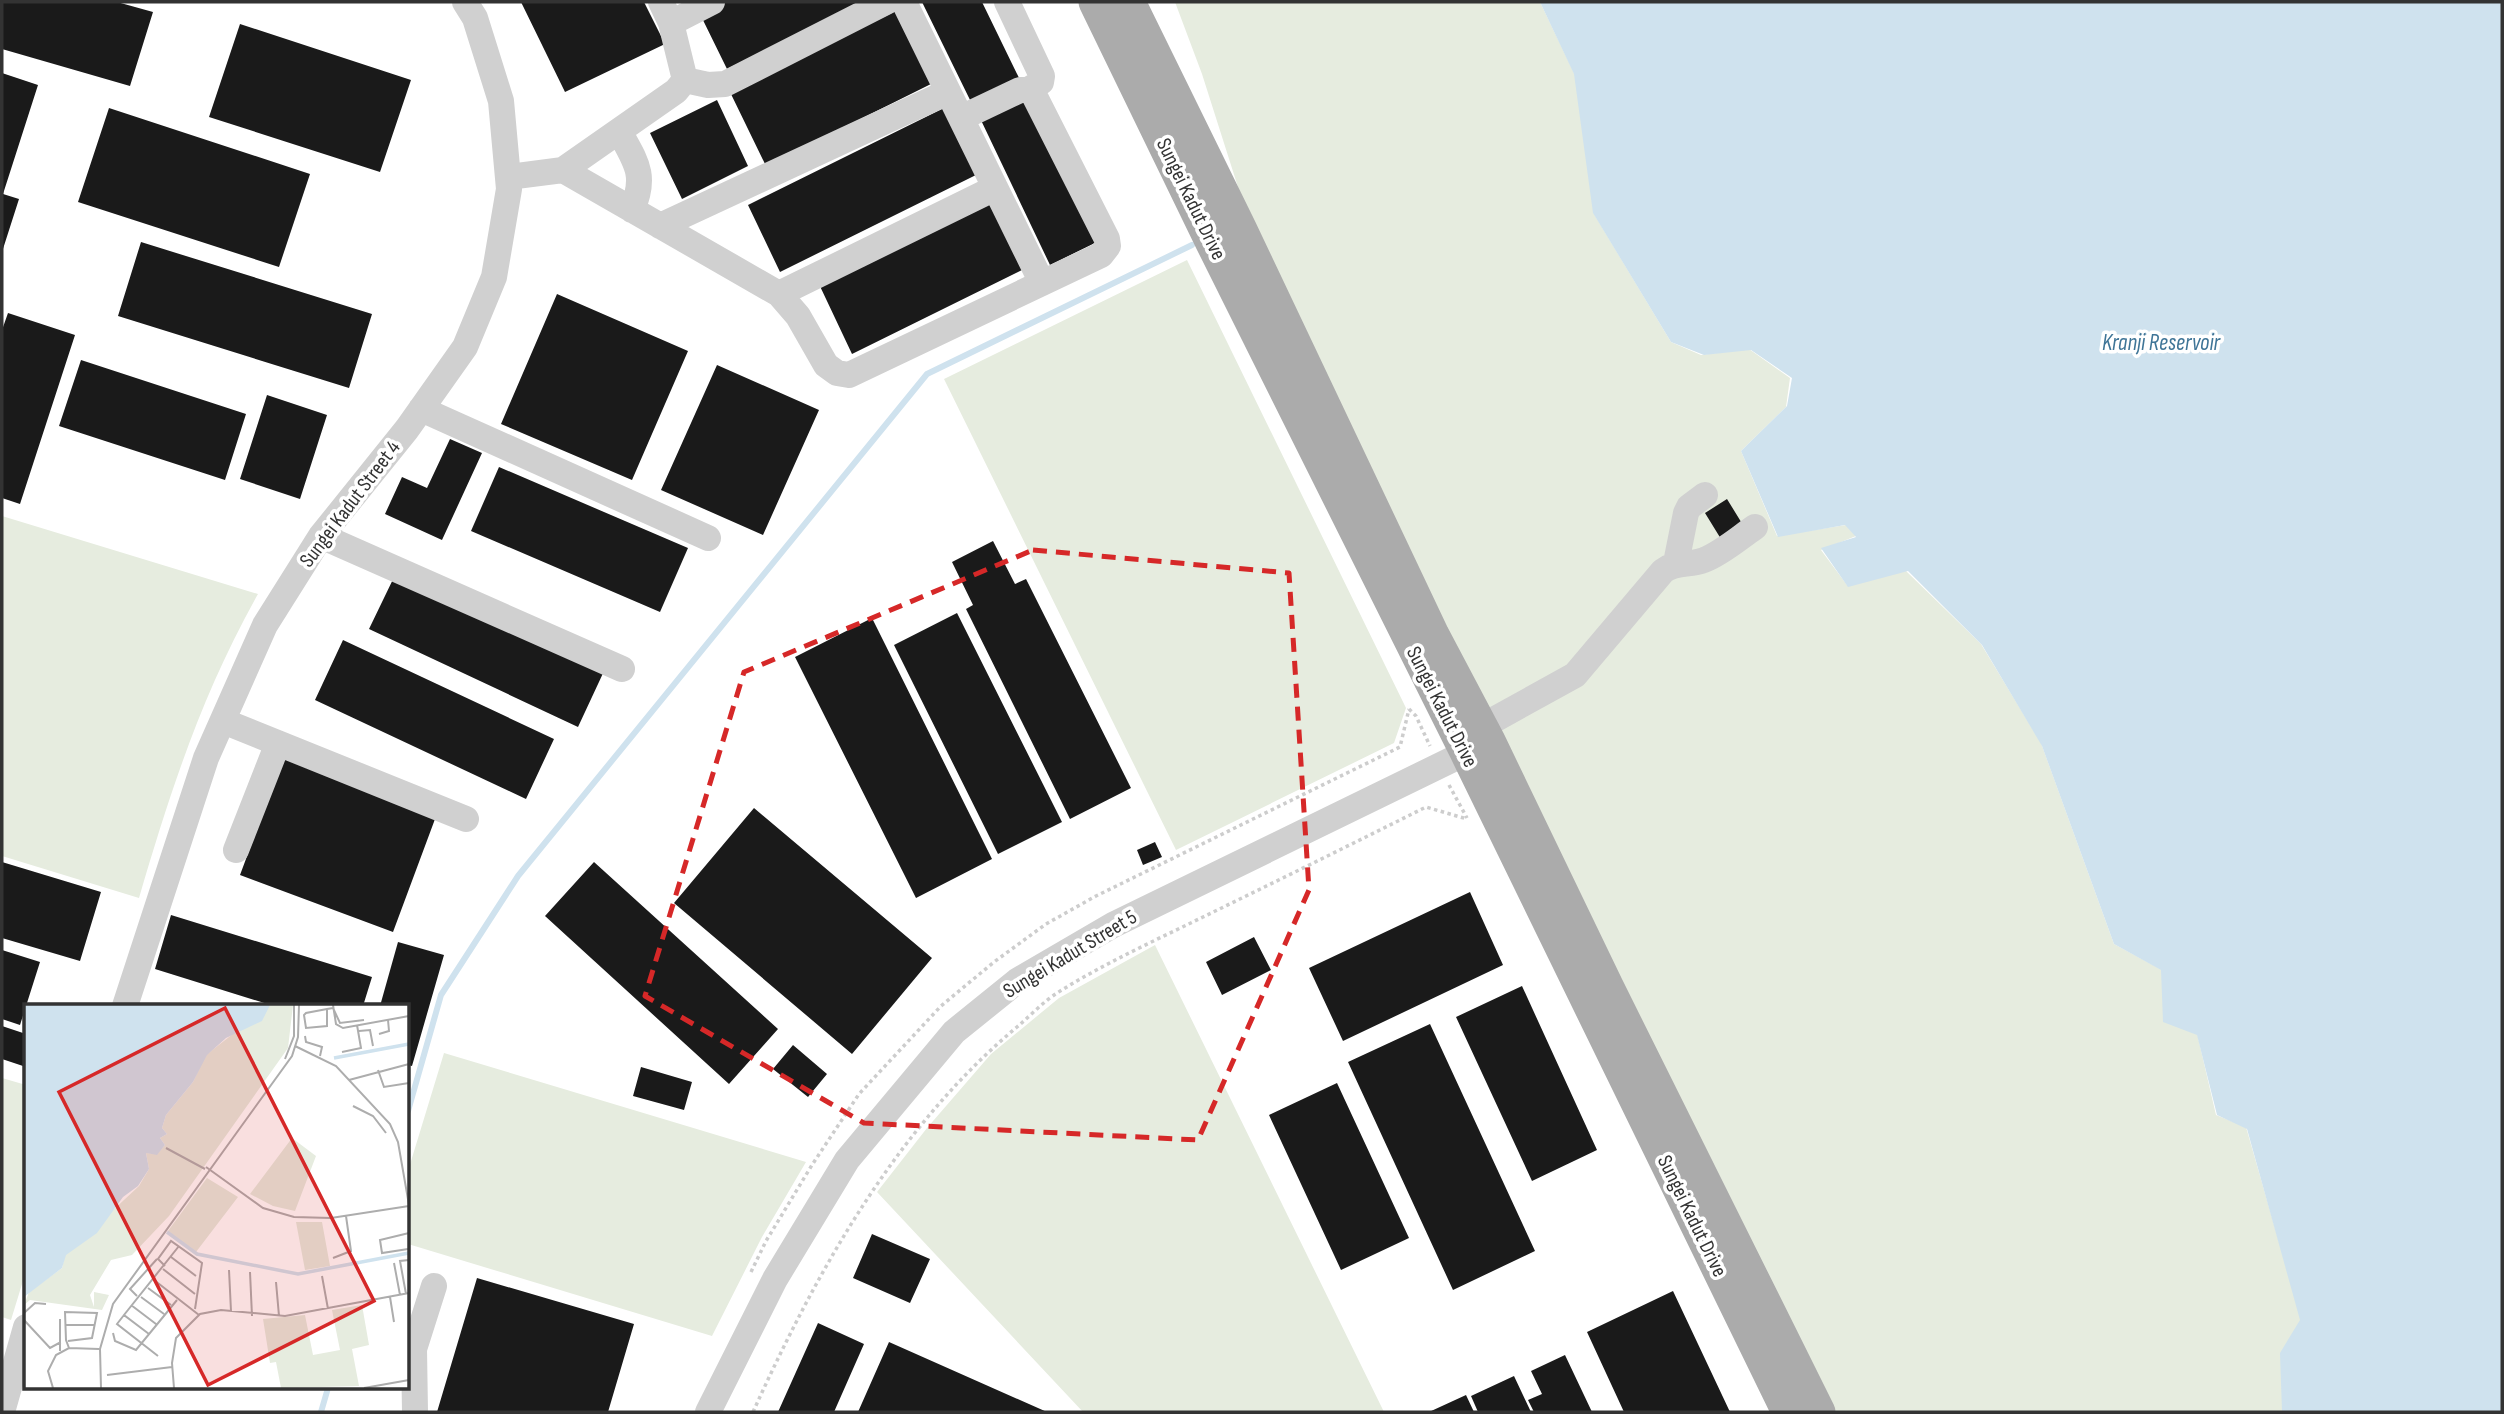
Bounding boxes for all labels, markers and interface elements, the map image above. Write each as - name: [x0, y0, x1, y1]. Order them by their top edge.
- street label: Sungei Kadut Drive: [1151, 134, 1231, 264]
- water label: Kranji Reservoir: [2102, 329, 2222, 357]
- street label: Sungei Kadut Street 4: [294, 436, 406, 572]
- street label: Sungei Kadut Drive: [1401, 642, 1483, 772]
- street label: Sungei Kadut Street 5: [999, 904, 1141, 1004]
- inset map: [24, 1004, 410, 1390]
- street label: Sungei Kadut Drive: [1652, 1151, 1732, 1281]

